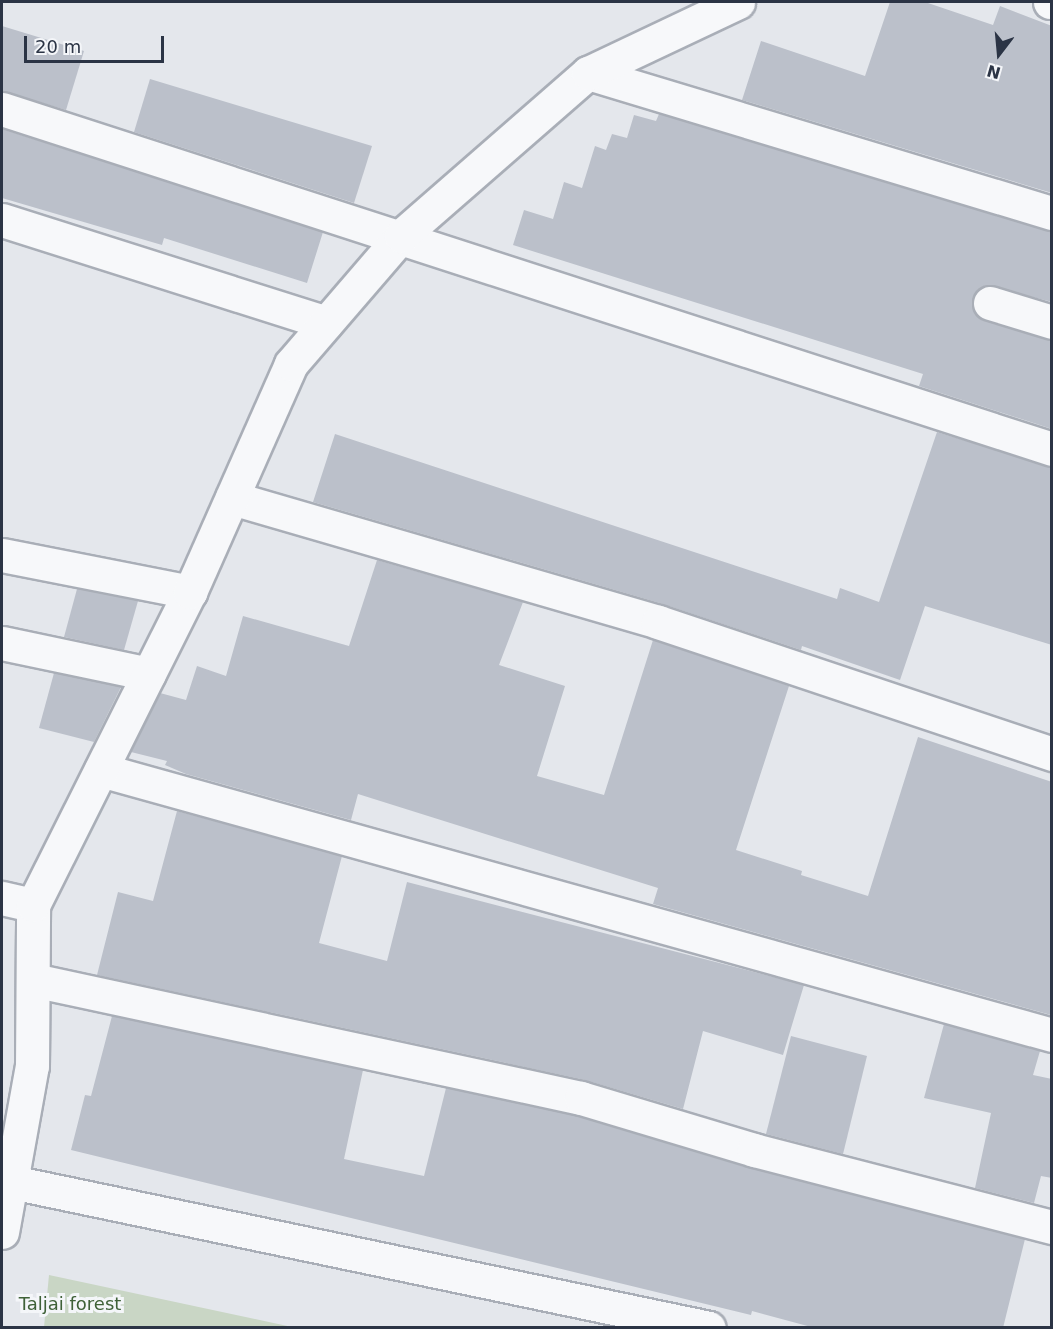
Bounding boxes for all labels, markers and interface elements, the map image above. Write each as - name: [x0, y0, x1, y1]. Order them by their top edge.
- scale bar: [27, 24, 166, 62]
- north arrow: [969, 24, 1029, 84]
- text: 20 m: [35, 36, 81, 57]
- text: N: [985, 61, 1003, 83]
- park label: Taljai forest: [19, 1293, 121, 1315]

